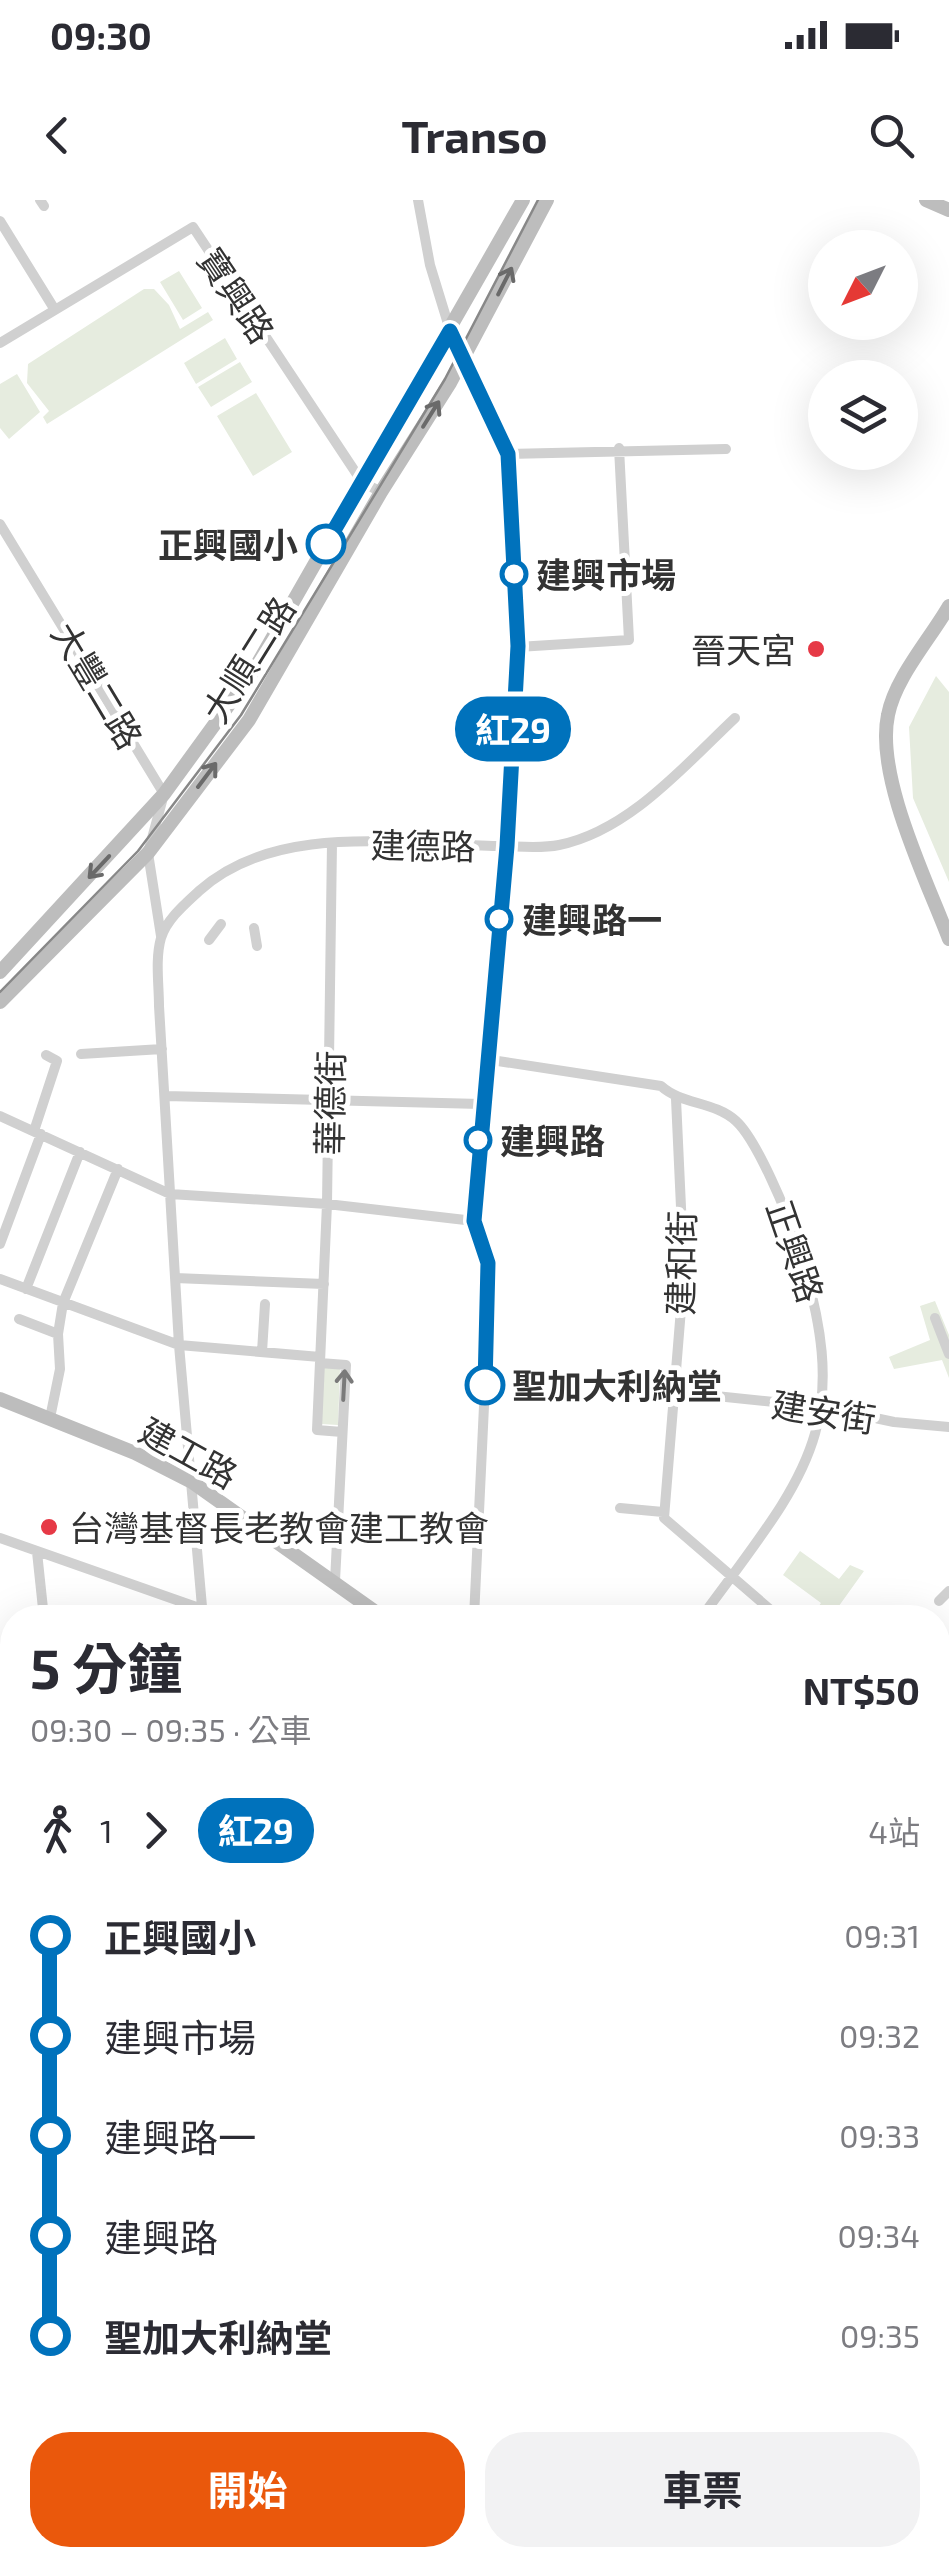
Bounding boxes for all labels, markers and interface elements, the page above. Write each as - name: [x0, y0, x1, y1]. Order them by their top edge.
- text: 09:30: [50, 12, 152, 58]
- icon: back: [30, 108, 85, 163]
- text: Transo: [402, 108, 547, 162]
- icon: search: [864, 108, 919, 163]
- north arrow: [808, 230, 918, 340]
- map controls: [808, 230, 918, 470]
- street label: 寶興路: [190, 240, 284, 350]
- one-way arrow: [496, 267, 515, 297]
- button: layers: [808, 360, 918, 470]
- one-way arrow: [420, 400, 441, 428]
- place label: 正興國小: [158, 523, 298, 565]
- marker: 正興國小: [307, 525, 345, 563]
- place label: 建興市場: [536, 553, 676, 595]
- marker: 建興市場: [501, 561, 527, 587]
- street label: 大順二路: [193, 589, 303, 729]
- street label: 大豐二路: [44, 614, 152, 756]
- place label: 晉天宮: [691, 628, 796, 670]
- marker: 晉天宮: [805, 638, 827, 660]
- line badge: 紅29: [456, 696, 570, 762]
- text: 紅29: [475, 708, 551, 750]
- one-way arrow: [196, 762, 217, 789]
- street label: 建德路: [370, 823, 476, 867]
- one-way arrow: [87, 854, 111, 878]
- place label: 建興路一: [522, 898, 662, 940]
- marker: 建興路一: [486, 906, 512, 932]
- street label: 華德街: [307, 1050, 351, 1156]
- place label: 建興路: [500, 1119, 605, 1161]
- marker: 建興路: [465, 1127, 491, 1153]
- street label: 正興路: [759, 1195, 833, 1307]
- street label: 建和街: [658, 1210, 702, 1316]
- place label: 聖加大利納堂: [512, 1364, 722, 1406]
- marker: 聖加大利納堂: [466, 1366, 504, 1404]
- one-way arrow: [335, 1370, 354, 1402]
- street label: 建安街: [769, 1382, 879, 1440]
- street label: 建工路: [133, 1408, 245, 1496]
- place label: 台灣基督長老教會建工教會: [69, 1506, 489, 1548]
- marker: 台灣基督長老教會建工教會: [38, 1516, 60, 1538]
- text: 5 分鐘: [30, 1634, 182, 1700]
- text: NT$50: [803, 1667, 920, 1713]
- text: 09:30 – 09:35 · 公車: [30, 1710, 311, 1748]
- icon: walk: [30, 1803, 85, 1858]
- icon: forward: [128, 1803, 183, 1858]
- text: 紅29: [218, 1809, 294, 1851]
- text: 1: [100, 1811, 113, 1849]
- text: 4站: [868, 1812, 920, 1850]
- text: 正興國小: [104, 1914, 256, 1960]
- text: 09:31: [844, 1916, 920, 1954]
- text: 建興市場: [104, 2014, 256, 2060]
- text: 09:32: [839, 2016, 920, 2054]
- text: 建興路一: [104, 2114, 256, 2160]
- text: 09:33: [839, 2116, 920, 2154]
- text: 建興路: [104, 2214, 218, 2260]
- text: 09:34: [837, 2216, 920, 2254]
- text: 聖加大利納堂: [104, 2314, 332, 2360]
- text: 09:35: [840, 2316, 920, 2354]
- button: 開始: [30, 2432, 465, 2547]
- button: 車票: [485, 2432, 920, 2547]

